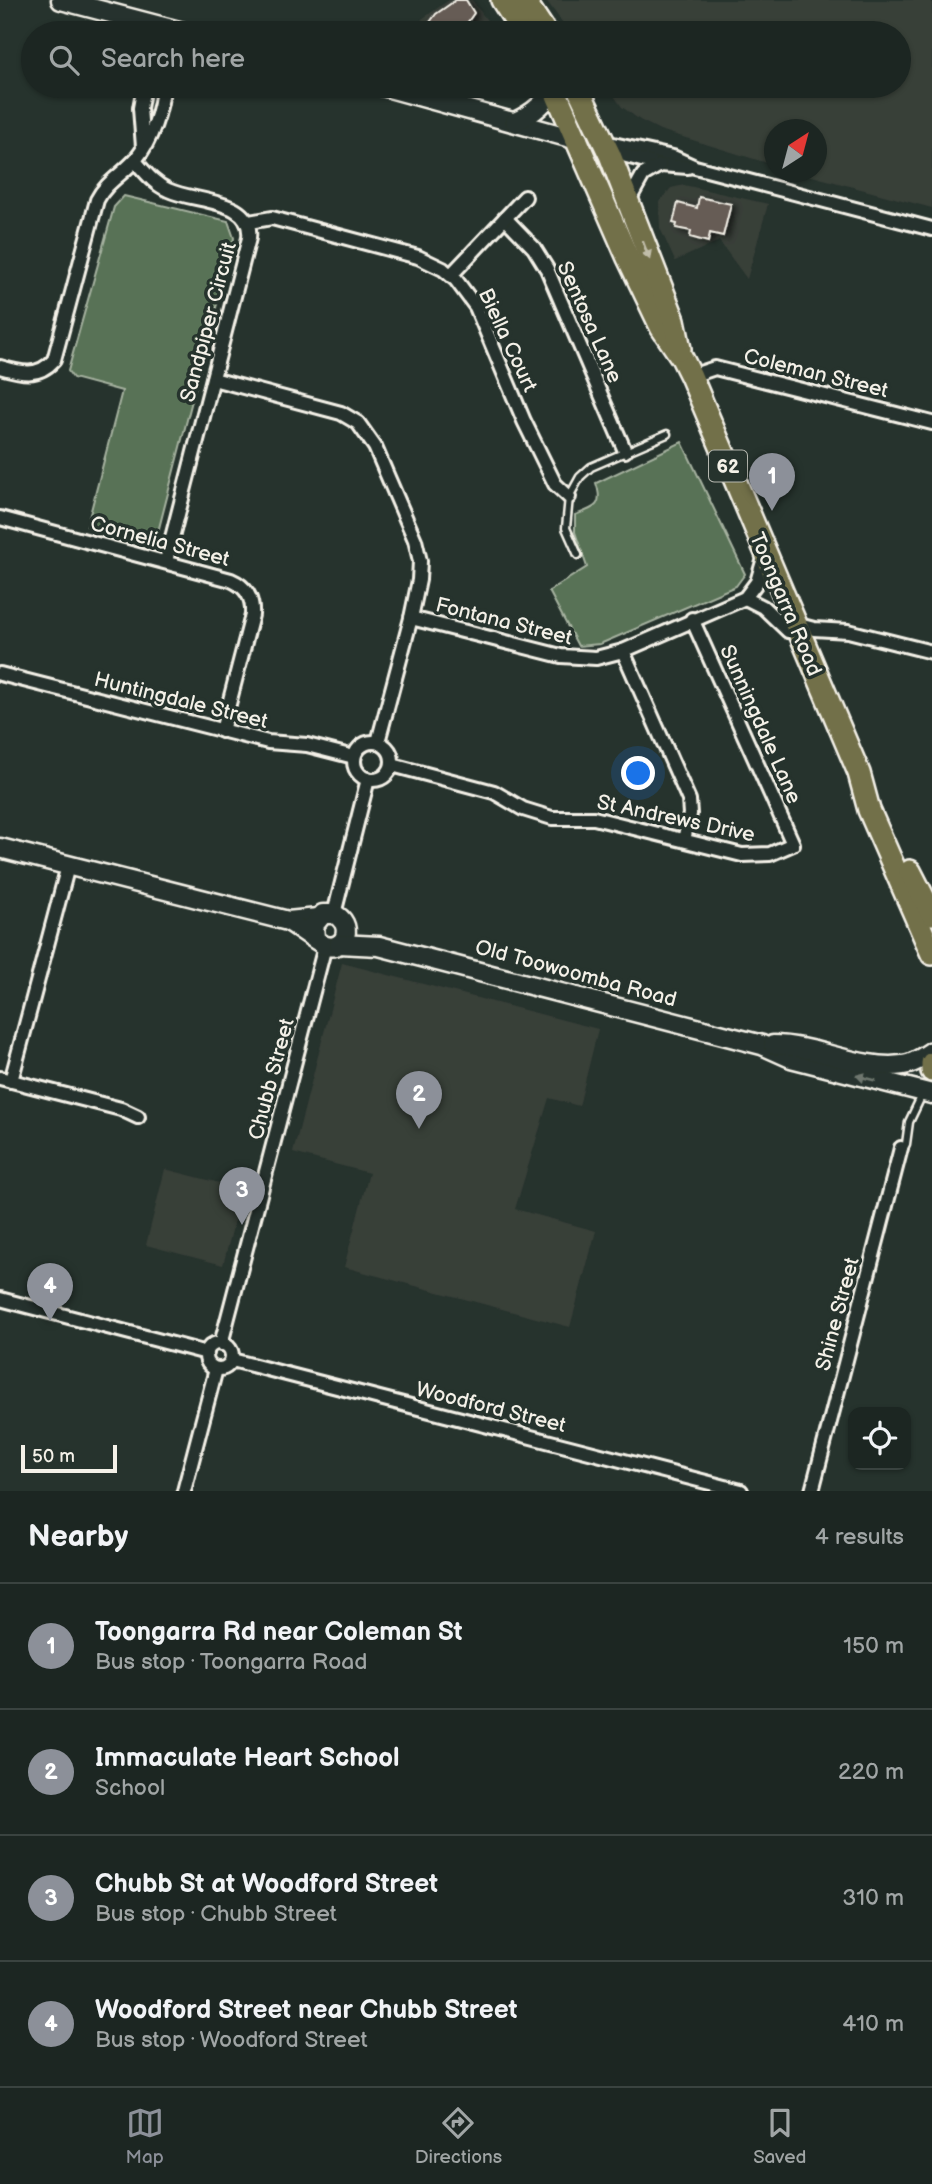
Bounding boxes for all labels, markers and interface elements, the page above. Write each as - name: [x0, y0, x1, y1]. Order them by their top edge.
- search box: [21, 21, 911, 98]
- icon: search: [45, 41, 83, 79]
- text: Search here: [101, 44, 245, 75]
- north arrow: [764, 119, 827, 182]
- street label: Sandpiper Circuit: [175, 239, 242, 405]
- one-way arrow: [641, 240, 652, 261]
- street label: Sentosa Lane: [552, 258, 627, 387]
- street label: Biella Court: [473, 285, 543, 396]
- street label: Coleman Street: [741, 343, 891, 404]
- road number: 62: [709, 450, 747, 481]
- pin: 1: [749, 453, 795, 511]
- street label: Cornelia Street: [88, 511, 233, 572]
- street label: Toongarra Road: [744, 529, 827, 680]
- street label: Fontana Street: [433, 592, 575, 651]
- street label: Sunningdale Lane: [714, 641, 807, 807]
- street label: Huntingdale Street: [91, 667, 271, 734]
- your location: [621, 756, 655, 790]
- street label: St Andrews Drive: [595, 790, 757, 847]
- street label: Old Toowoomba Road: [473, 935, 679, 1012]
- street label: Chubb Street: [243, 1015, 300, 1143]
- pin: 2: [396, 1071, 442, 1129]
- one-way arrow: [855, 1072, 877, 1083]
- pin: 3: [219, 1167, 265, 1225]
- street label: Shine Street: [810, 1254, 865, 1374]
- pin: 4: [27, 1263, 73, 1321]
- street label: Woodford Street: [413, 1377, 569, 1438]
- map controls: [848, 1407, 911, 1470]
- button: locate: [848, 1407, 911, 1470]
- scale bar: [21, 1442, 117, 1474]
- text: 50 m: [32, 1445, 75, 1468]
- text: Nearby: [28, 1519, 128, 1555]
- text: 4 results: [815, 1523, 904, 1551]
- text: Toongarra Rd near Coleman St: [95, 1617, 462, 1648]
- text: 1: [46, 1632, 56, 1660]
- text: 150 m: [843, 1632, 904, 1660]
- text: Bus stop · Toongarra Road: [95, 1648, 367, 1676]
- text: Immaculate Heart School: [95, 1743, 400, 1774]
- text: 2: [44, 1758, 58, 1786]
- text: 220 m: [838, 1758, 904, 1786]
- text: School: [95, 1774, 165, 1802]
- text: Chubb St at Woodford Street: [95, 1869, 438, 1900]
- text: 3: [44, 1884, 58, 1912]
- text: 310 m: [842, 1884, 904, 1912]
- text: Bus stop · Chubb Street: [95, 1900, 337, 1928]
- text: Woodford Street near Chubb Street: [95, 1995, 517, 2026]
- text: 4: [44, 2010, 58, 2038]
- text: 410 m: [842, 2010, 904, 2038]
- text: Bus stop · Woodford Street: [95, 2026, 368, 2054]
- tab: Map: [126, 2104, 164, 2169]
- tab: Directions: [415, 2104, 502, 2169]
- tab: Saved: [753, 2104, 806, 2169]

